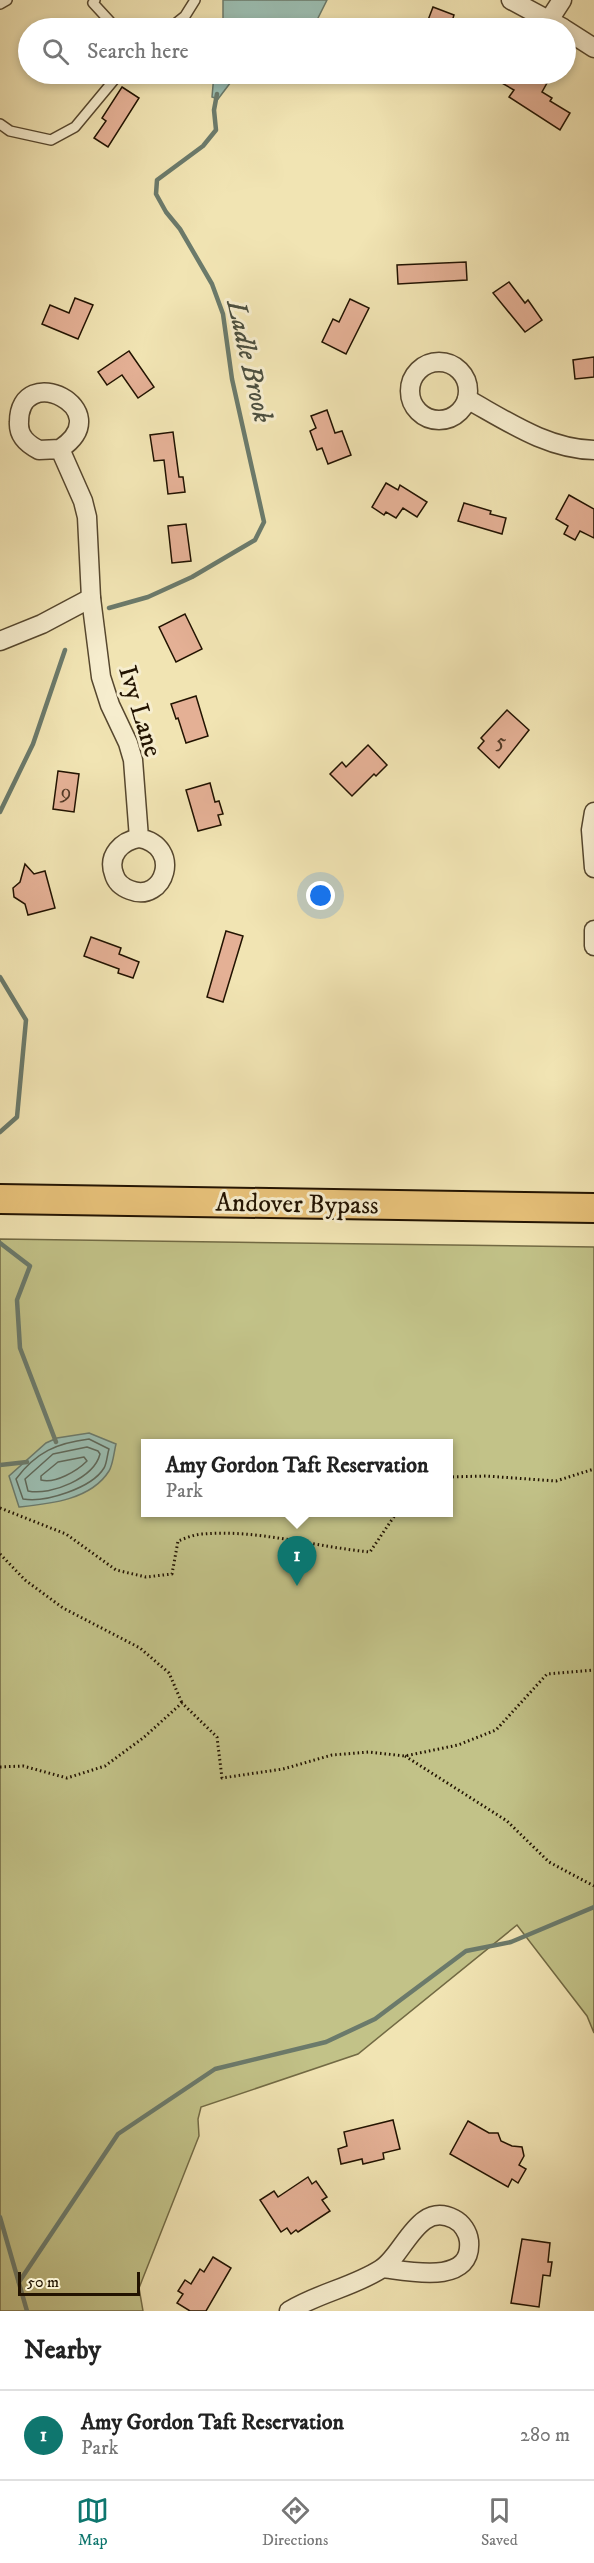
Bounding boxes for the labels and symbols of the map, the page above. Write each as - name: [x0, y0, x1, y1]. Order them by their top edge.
- water label: Ladle Brook: [218, 295, 280, 427]
- street label: Ivy Lane: [110, 662, 169, 761]
- house number: 5: [496, 728, 507, 755]
- house number: 9: [60, 779, 71, 806]
- your location: [306, 881, 335, 910]
- street label: Andover Bypass: [215, 1187, 379, 1222]
- pin: 1: [278, 1536, 316, 1586]
- scale bar: [18, 2269, 140, 2296]

